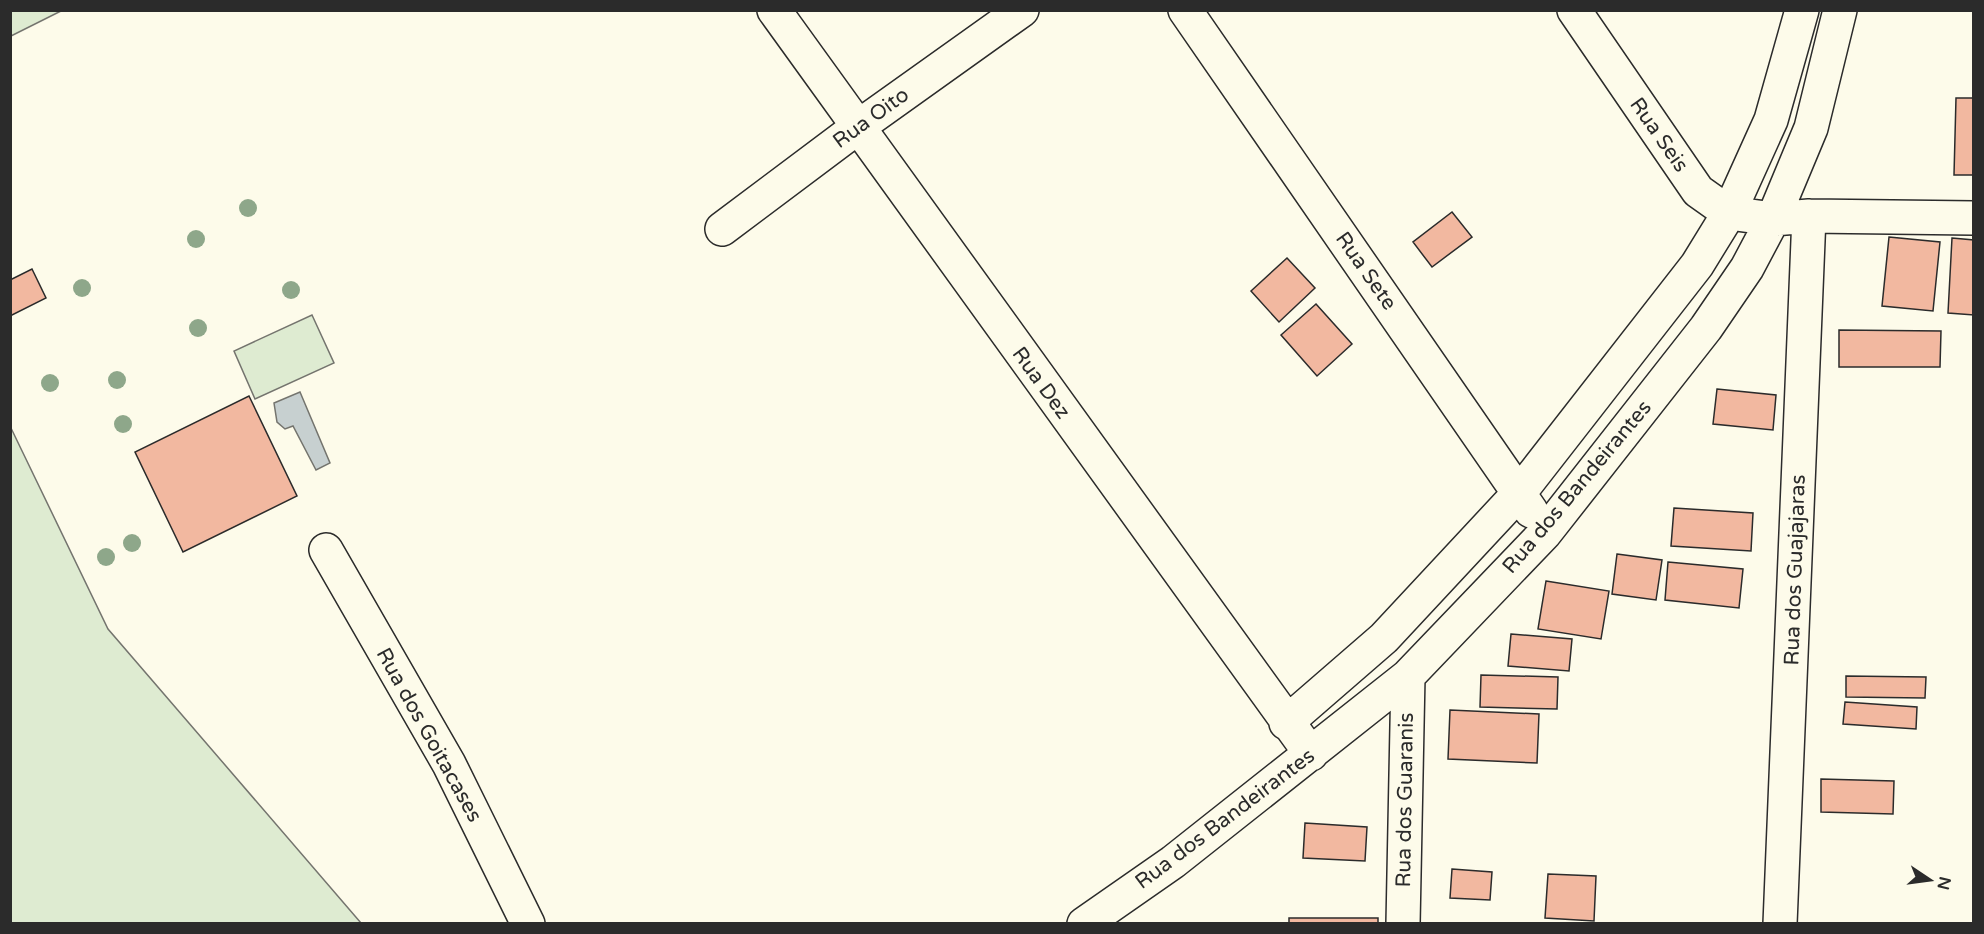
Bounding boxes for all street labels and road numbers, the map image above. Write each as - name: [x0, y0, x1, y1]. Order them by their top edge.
- street label: Rua Oito: [828, 82, 914, 154]
- street label: Rua Seis: [1624, 93, 1694, 177]
- street label: Rua Sete: [1330, 227, 1402, 315]
- street label: Rua Dez: [1007, 342, 1075, 424]
- street label: Rua dos Bandeirantes: [1497, 395, 1657, 579]
- street label: Rua dos Guajajaras: [1779, 474, 1811, 666]
- street label: Rua dos Goitacases: [371, 644, 487, 826]
- street label: Rua dos Guaranis: [1391, 712, 1419, 888]
- street label: Rua dos Bandeirantes: [1130, 743, 1320, 895]

